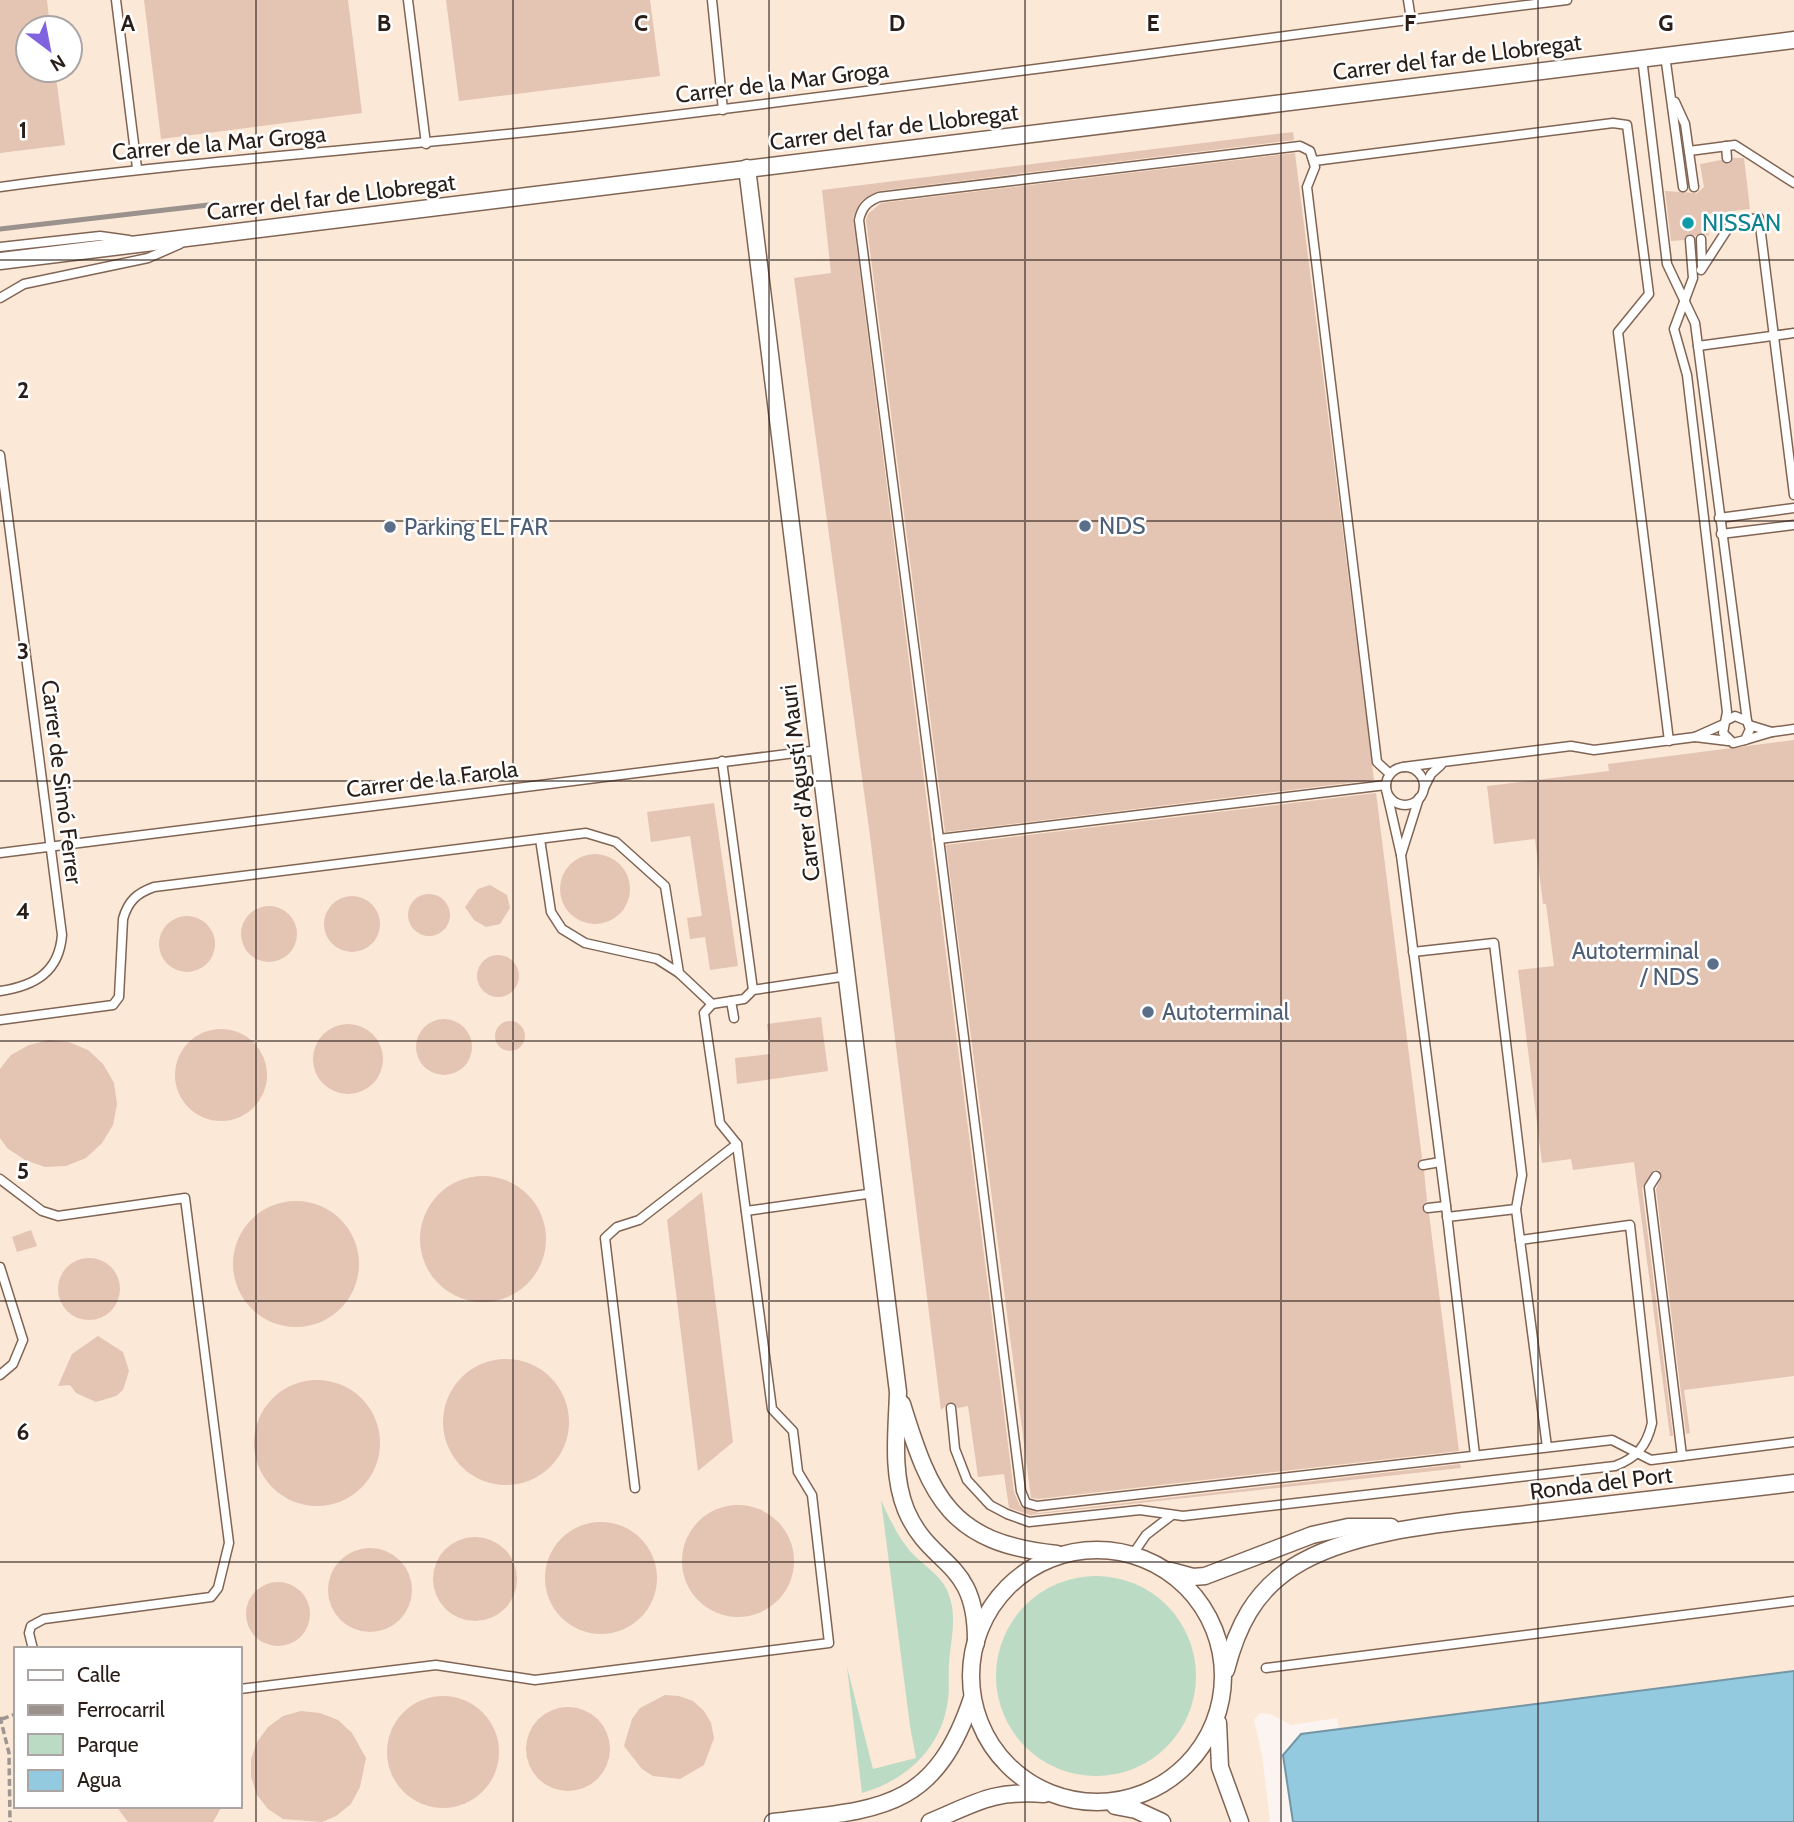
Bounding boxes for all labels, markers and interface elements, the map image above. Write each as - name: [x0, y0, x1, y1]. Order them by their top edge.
- text: A: [121, 9, 136, 37]
- text: B: [377, 9, 391, 37]
- text: C: [634, 9, 648, 37]
- text: D: [889, 9, 905, 37]
- text: E: [1146, 9, 1160, 37]
- text: F: [1404, 9, 1416, 37]
- text: G: [1658, 9, 1674, 37]
- north arrow: [14, 14, 84, 84]
- street label: Carrer del far de Llobregat: [1331, 28, 1583, 86]
- text: N: [46, 50, 70, 76]
- street label: Carrer de la Mar Groga: [674, 55, 890, 109]
- street label: Carrer del far de Llobregat: [768, 98, 1020, 156]
- text: 1: [19, 116, 27, 144]
- street label: Carrer de la Mar Groga: [111, 120, 327, 166]
- street label: Carrer del far de Llobregat: [205, 168, 457, 226]
- place label: NISSAN: [1702, 209, 1781, 237]
- marker: NISSAN: [1680, 215, 1696, 231]
- text: 2: [17, 376, 29, 404]
- place label: NDS: [1099, 512, 1145, 540]
- place label: Parking EL FAR: [404, 513, 548, 541]
- marker: NDS: [1077, 518, 1093, 534]
- marker: Parking EL FAR: [382, 519, 398, 535]
- text: 3: [17, 637, 29, 665]
- street label: Carrer de Simó Ferrer: [36, 678, 89, 886]
- street label: Carrer d'Agustí Mauri: [774, 683, 826, 883]
- street label: Carrer de la Farola: [345, 755, 519, 803]
- text: 4: [16, 897, 30, 925]
- place label: Autoterminal / NDS: [1572, 937, 1700, 991]
- marker: Autoterminal / NDS: [1705, 956, 1721, 972]
- place label: Autoterminal: [1162, 998, 1290, 1026]
- marker: Autoterminal: [1140, 1004, 1156, 1020]
- text: 5: [17, 1157, 29, 1185]
- text: 6: [17, 1418, 29, 1446]
- street label: Ronda del Port: [1528, 1460, 1674, 1506]
- legend: [14, 1647, 242, 1808]
- text: Calle: [77, 1662, 121, 1687]
- text: Ferrocarril: [77, 1697, 165, 1722]
- text: Parque: [77, 1732, 139, 1757]
- text: Agua: [77, 1767, 121, 1792]

